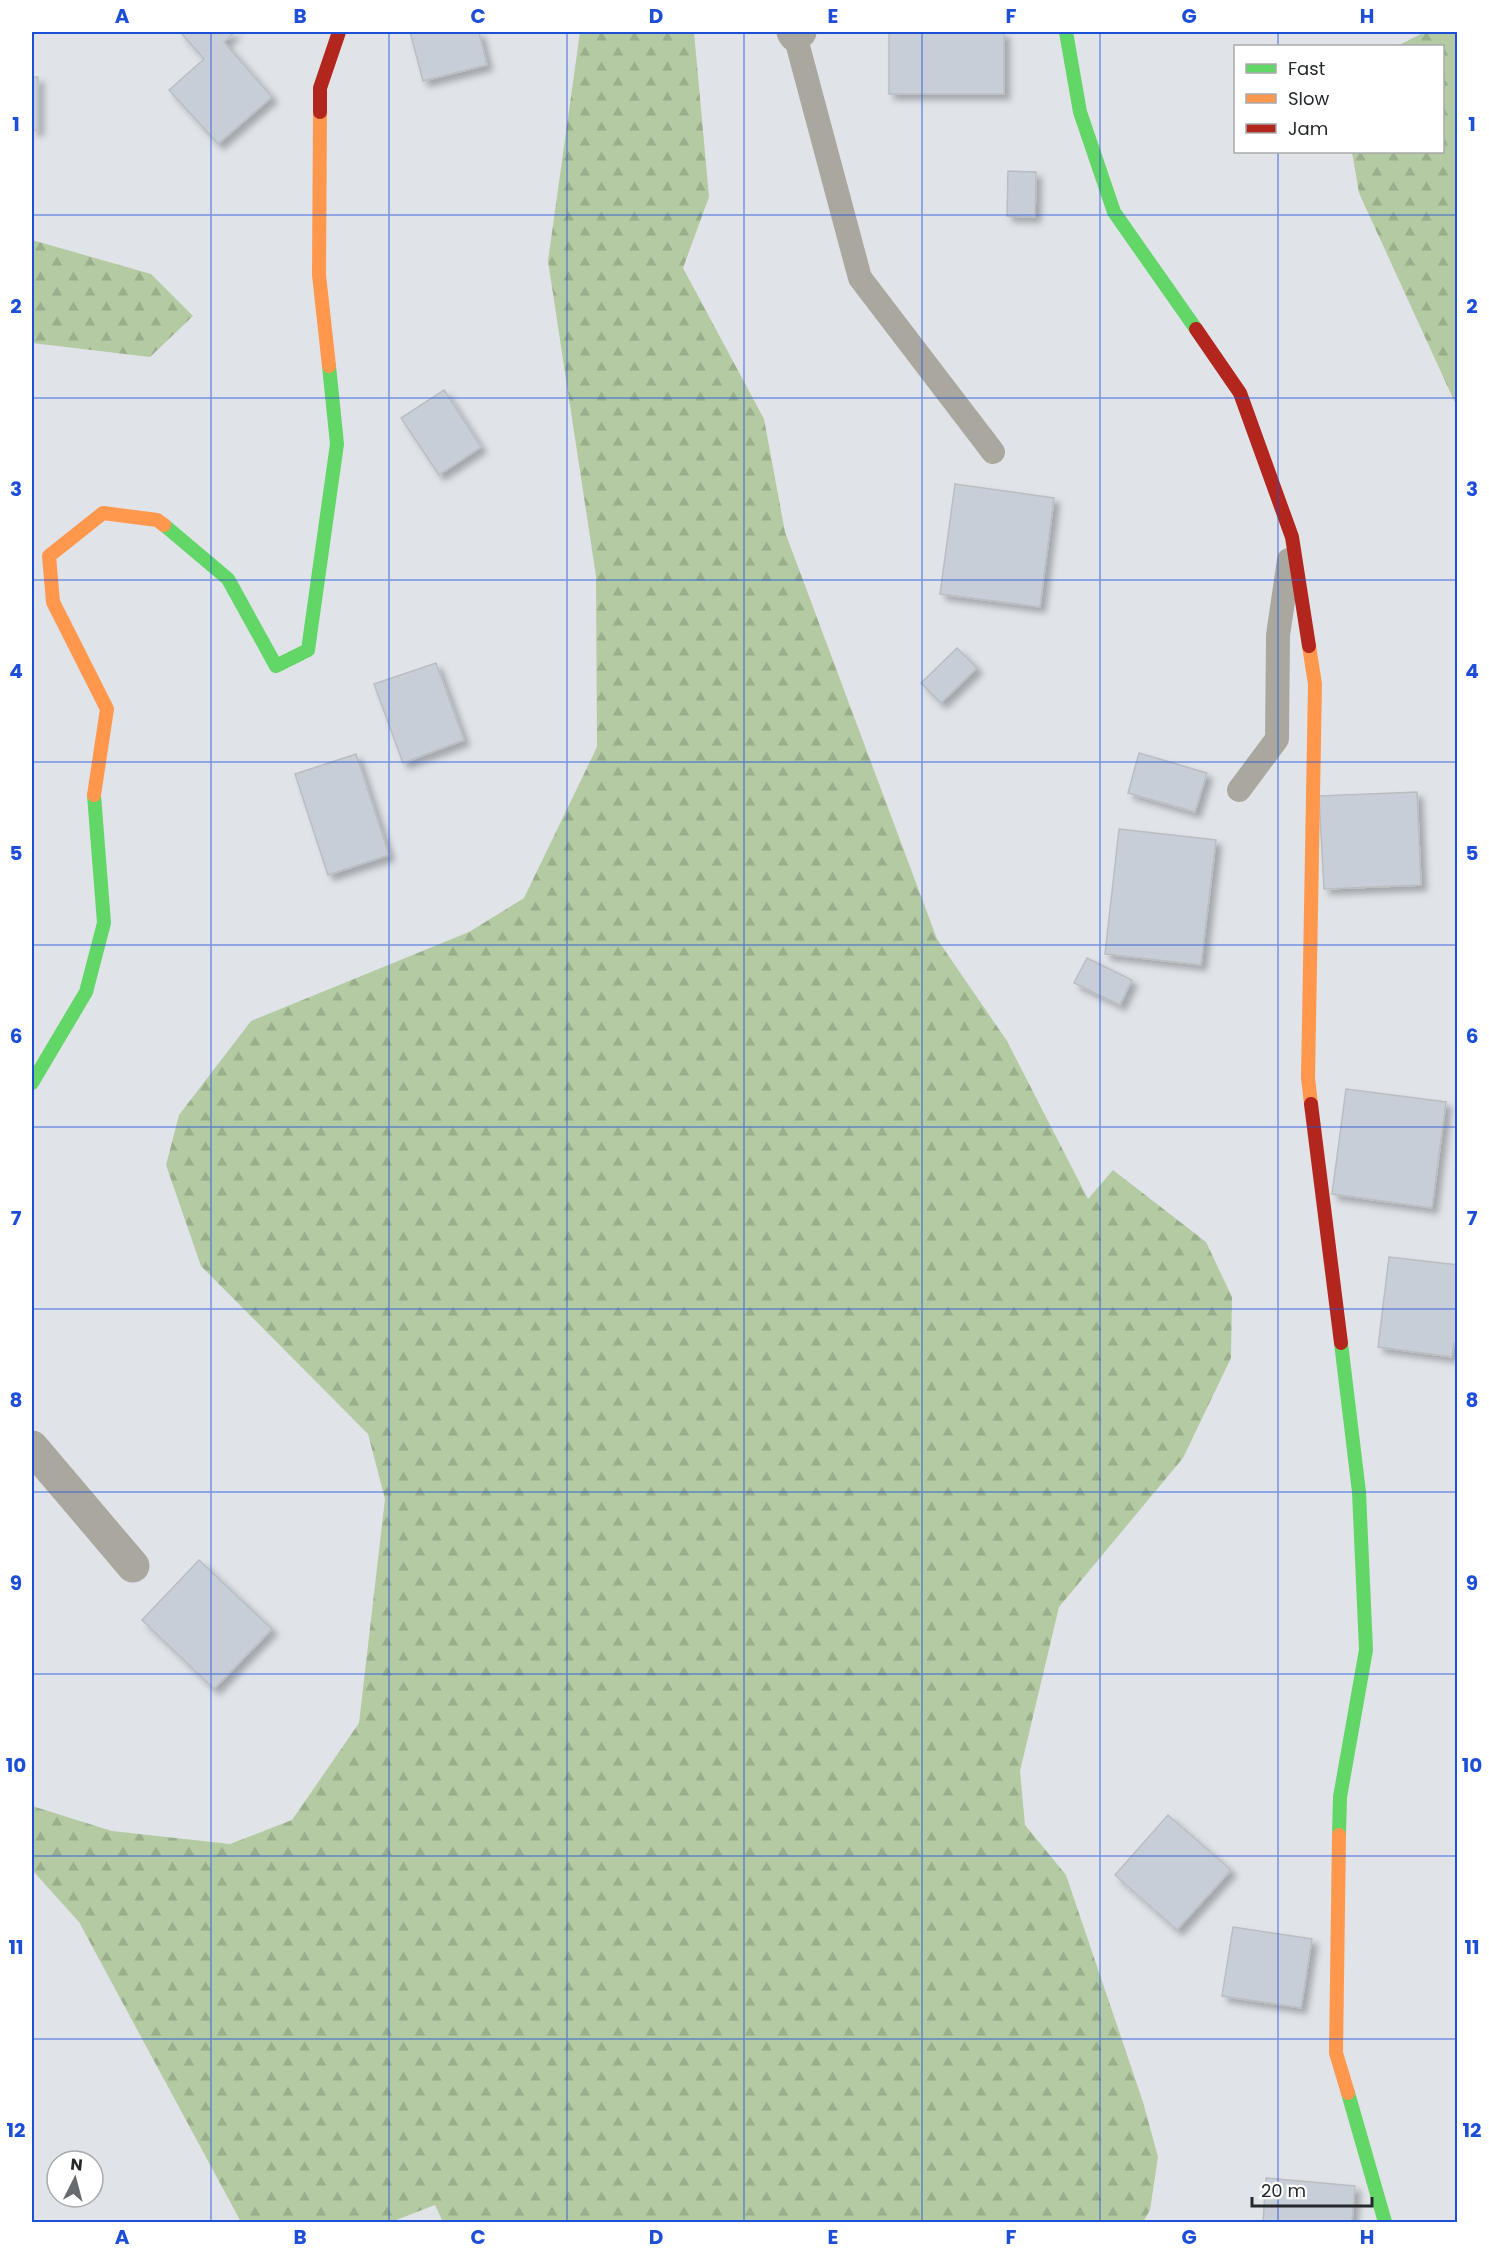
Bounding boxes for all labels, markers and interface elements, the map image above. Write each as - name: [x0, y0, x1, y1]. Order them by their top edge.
- text: A: [115, 2, 130, 30]
- text: B: [293, 2, 307, 30]
- text: C: [470, 2, 486, 30]
- text: D: [649, 2, 663, 30]
- text: E: [828, 2, 838, 30]
- text: F: [1006, 2, 1017, 30]
- text: G: [1181, 2, 1197, 30]
- text: H: [1360, 2, 1374, 30]
- legend: [1234, 45, 1444, 153]
- text: Fast: [1288, 56, 1325, 81]
- text: Slow: [1288, 86, 1330, 111]
- text: 1: [12, 110, 20, 138]
- text: 1: [1468, 110, 1476, 138]
- text: Jam: [1288, 116, 1328, 141]
- text: 2: [10, 292, 22, 320]
- text: 2: [1466, 292, 1478, 320]
- text: 3: [10, 475, 22, 503]
- text: 3: [1466, 475, 1478, 503]
- text: 4: [9, 657, 23, 685]
- text: 4: [1465, 657, 1479, 685]
- text: 5: [10, 839, 23, 867]
- text: 5: [1466, 839, 1479, 867]
- text: 6: [10, 1022, 22, 1050]
- text: 6: [1466, 1022, 1478, 1050]
- text: 7: [11, 1204, 22, 1232]
- text: 7: [1467, 1204, 1478, 1232]
- text: 8: [10, 1386, 22, 1414]
- text: 8: [1466, 1386, 1478, 1414]
- text: 9: [10, 1569, 22, 1597]
- text: 9: [1466, 1569, 1478, 1597]
- text: 10: [6, 1751, 26, 1779]
- text: 10: [1462, 1751, 1482, 1779]
- text: 11: [8, 1933, 24, 1961]
- text: 11: [1464, 1933, 1480, 1961]
- text: 12: [7, 2116, 25, 2144]
- text: 12: [1463, 2116, 1481, 2144]
- north arrow: [45, 2149, 105, 2209]
- text: N: [69, 2153, 84, 2177]
- scale bar: [1252, 2170, 1372, 2208]
- text: 20 m: [1261, 2178, 1306, 2203]
- text: A: [115, 2223, 130, 2251]
- text: B: [293, 2223, 307, 2251]
- text: C: [470, 2223, 486, 2251]
- text: D: [649, 2223, 663, 2251]
- text: E: [828, 2223, 838, 2251]
- text: F: [1006, 2223, 1017, 2251]
- text: G: [1181, 2223, 1197, 2251]
- text: H: [1360, 2223, 1374, 2251]

